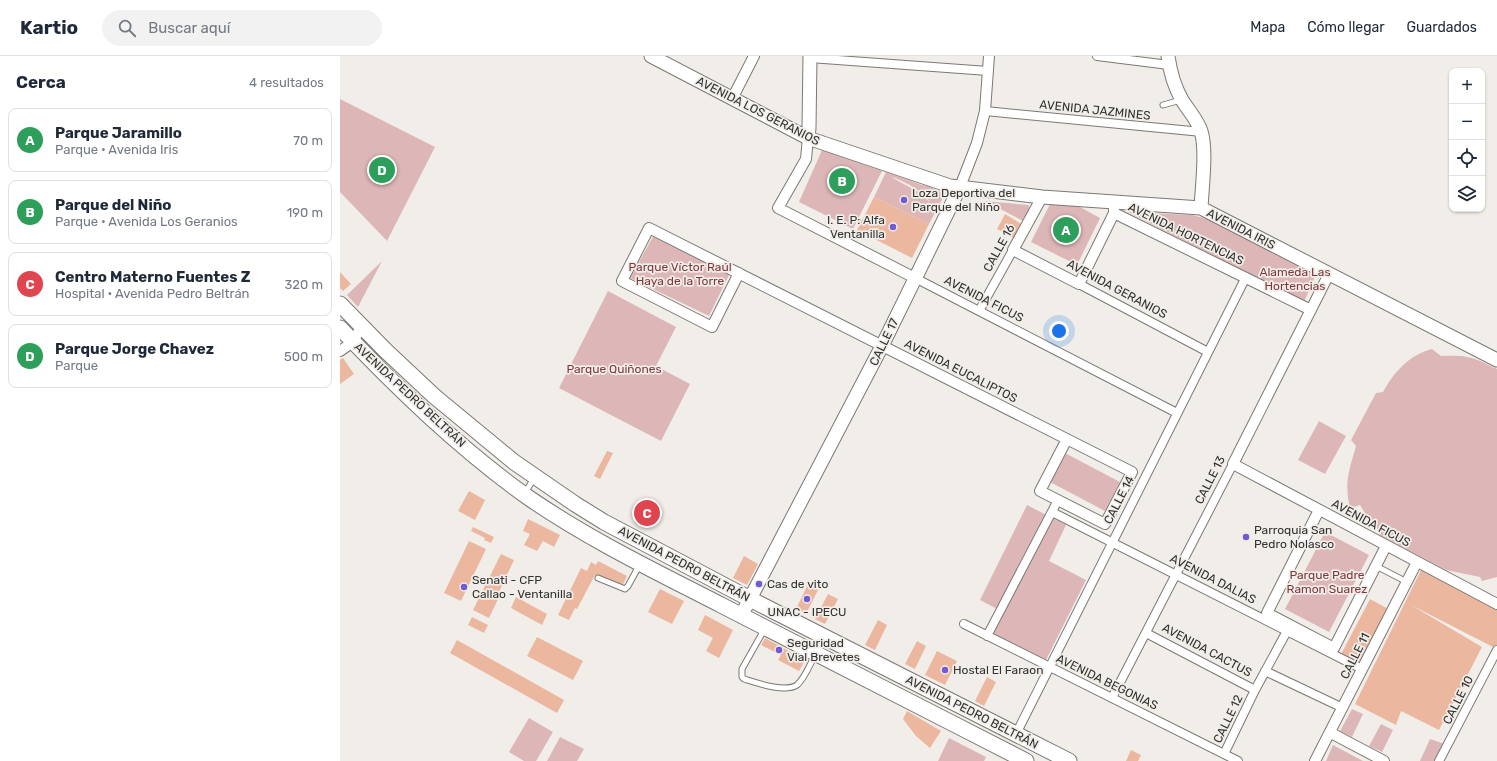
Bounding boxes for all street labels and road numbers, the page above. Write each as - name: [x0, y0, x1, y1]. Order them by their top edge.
- street label: AVENIDA LOS GERANIOS: [694, 74, 822, 148]
- street label: AVENIDA JAZMINES: [1039, 97, 1151, 123]
- street label: AVENIDA HORTENCIAS: [1126, 200, 1246, 268]
- street label: AVENIDA IRIS: [1204, 206, 1278, 252]
- street label: CALLE 16: [980, 222, 1018, 274]
- street label: AVENIDA GERANIOS: [1064, 257, 1170, 321]
- street label: AVENIDA FICUS: [942, 273, 1026, 325]
- street label: CALLE 17: [867, 316, 901, 368]
- street label: AVENIDA EUCALIPTOS: [902, 336, 1020, 406]
- street label: AVENIDA PEDRO BELTRÁN: [351, 340, 469, 450]
- street label: CALLE 13: [1192, 454, 1228, 506]
- street label: CALLE 14: [1101, 473, 1137, 526]
- street label: AVENIDA FICUS: [1329, 496, 1413, 550]
- street label: AVENIDA PEDRO BELTRÁN: [616, 523, 752, 605]
- street label: AVENIDA DALIAS: [1168, 551, 1258, 607]
- street label: AVENIDA CACTUS: [1160, 620, 1254, 680]
- street label: CALLE 11: [1337, 631, 1373, 681]
- street label: AVENIDA BEGONIAS: [1054, 651, 1160, 713]
- street label: AVENIDA PEDRO BELTRÁN: [903, 672, 1041, 752]
- street label: CALLE 10: [1440, 673, 1476, 727]
- street label: CALLE 12: [1210, 693, 1246, 745]

